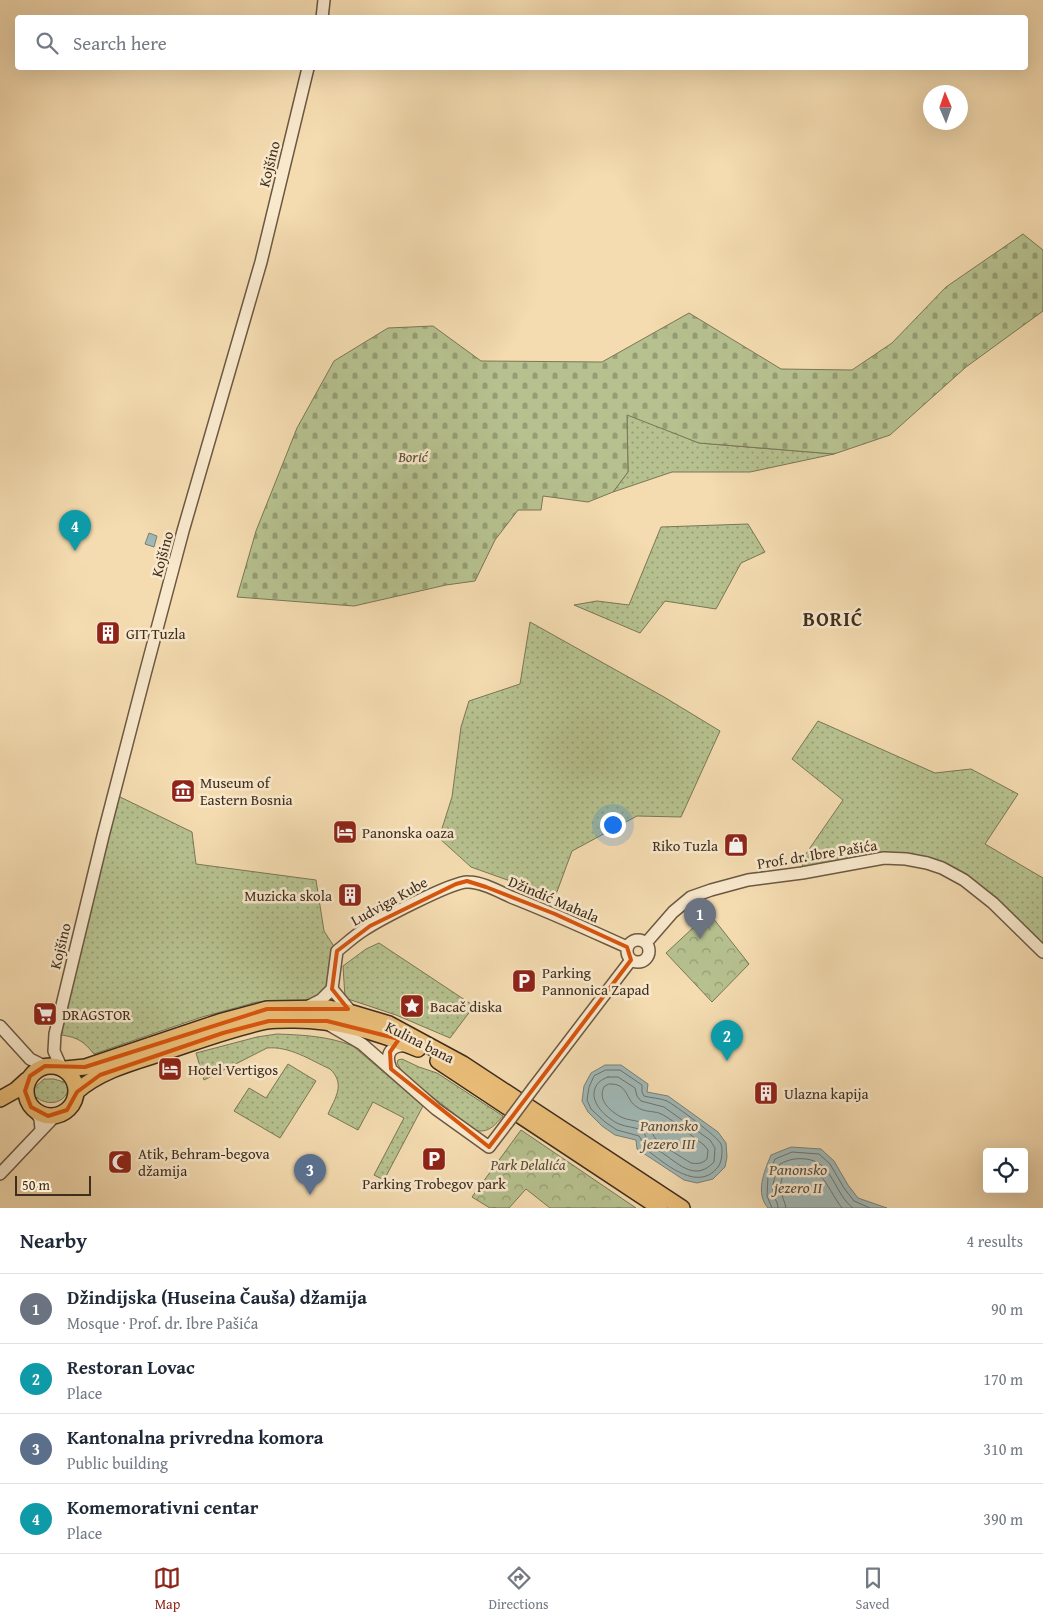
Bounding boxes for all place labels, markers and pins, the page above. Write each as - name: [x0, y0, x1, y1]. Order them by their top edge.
- pin: 4: [59, 510, 91, 551]
- building icon: GIT Tuzla: [95, 620, 121, 646]
- place label: GIT Tuzla: [126, 623, 186, 644]
- place label: Museum of Eastern Bosnia: [200, 772, 293, 810]
- museum icon: Museum of Eastern Bosnia: [170, 778, 196, 804]
- hotel icon: Panonska oaza: [332, 819, 358, 845]
- place label: Panonska oaza: [362, 822, 454, 843]
- shop icon: Riko Tuzla: [723, 832, 749, 858]
- place label: Riko Tuzla: [652, 835, 718, 856]
- building icon: Muzicka skola: [337, 882, 363, 908]
- place label: Muzicka skola: [244, 885, 332, 906]
- pin: 1: [684, 898, 716, 939]
- place label: Parking Pannonica Zapad: [542, 962, 650, 1000]
- parking icon: Parking Pannonica Zapad: [511, 968, 537, 994]
- place icon: Bacač diska: [399, 993, 425, 1019]
- place label: Bacač diska: [430, 996, 502, 1017]
- supermarket icon: DRAGSTOR: [32, 1001, 58, 1027]
- place label: DRAGSTOR: [62, 1004, 131, 1025]
- pin: 2: [711, 1020, 743, 1061]
- hotel icon: Hotel Vertigos: [157, 1056, 183, 1082]
- place label: Hotel Vertigos: [188, 1059, 278, 1080]
- building icon: Ulazna kapija: [753, 1080, 779, 1106]
- place label: Ulazna kapija: [784, 1083, 869, 1104]
- place label: Atik, Behram-begova džamija: [138, 1143, 270, 1181]
- parking icon: Parking Trobegov park: [421, 1146, 447, 1172]
- mosque icon: Atik, Behram-begova džamija: [107, 1149, 133, 1175]
- pin: 3: [294, 1154, 326, 1195]
- place label: Parking Trobegov park: [362, 1173, 506, 1194]

